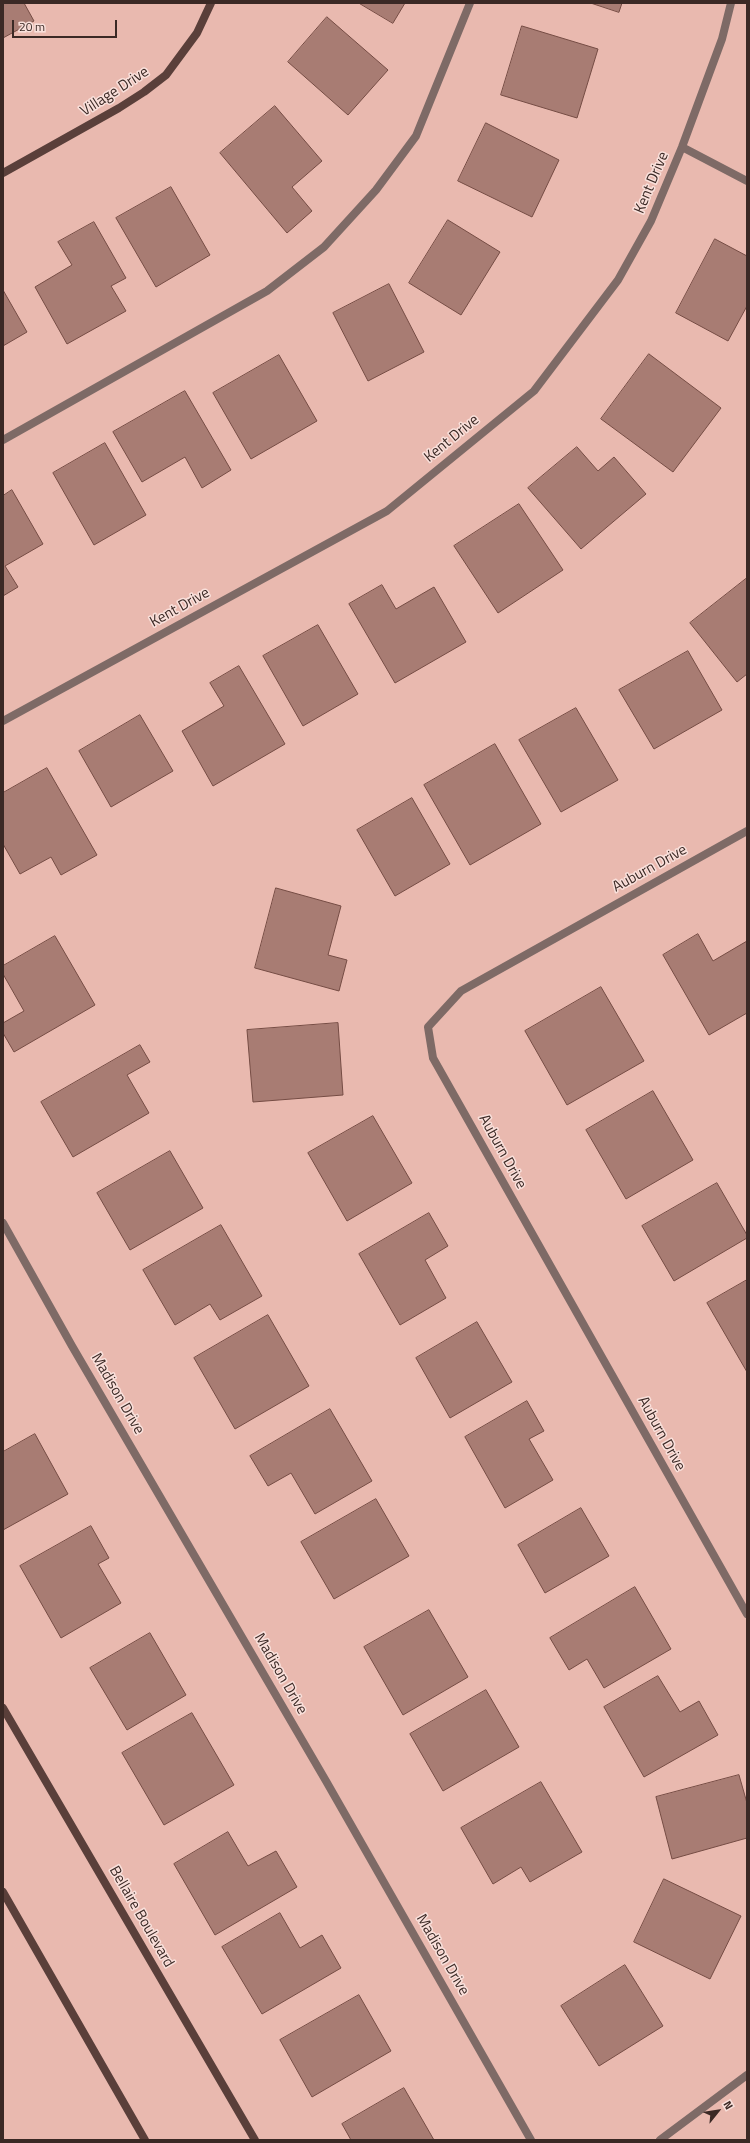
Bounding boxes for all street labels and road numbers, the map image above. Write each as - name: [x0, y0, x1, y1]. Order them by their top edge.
- street label: Village Drive: [77, 63, 153, 121]
- street label: Kent Drive: [631, 149, 673, 217]
- street label: Kent Drive: [421, 411, 483, 467]
- street label: Kent Drive: [147, 584, 213, 632]
- street label: Auburn Drive: [610, 841, 690, 897]
- street label: Auburn Drive: [474, 1112, 530, 1192]
- street label: Madison Drive: [87, 1350, 147, 1438]
- street label: Auburn Drive: [633, 1394, 689, 1474]
- street label: Madison Drive: [250, 1630, 310, 1718]
- street label: Bellaire Boulevard: [105, 1863, 177, 1971]
- street label: Madison Drive: [412, 1911, 472, 1999]

